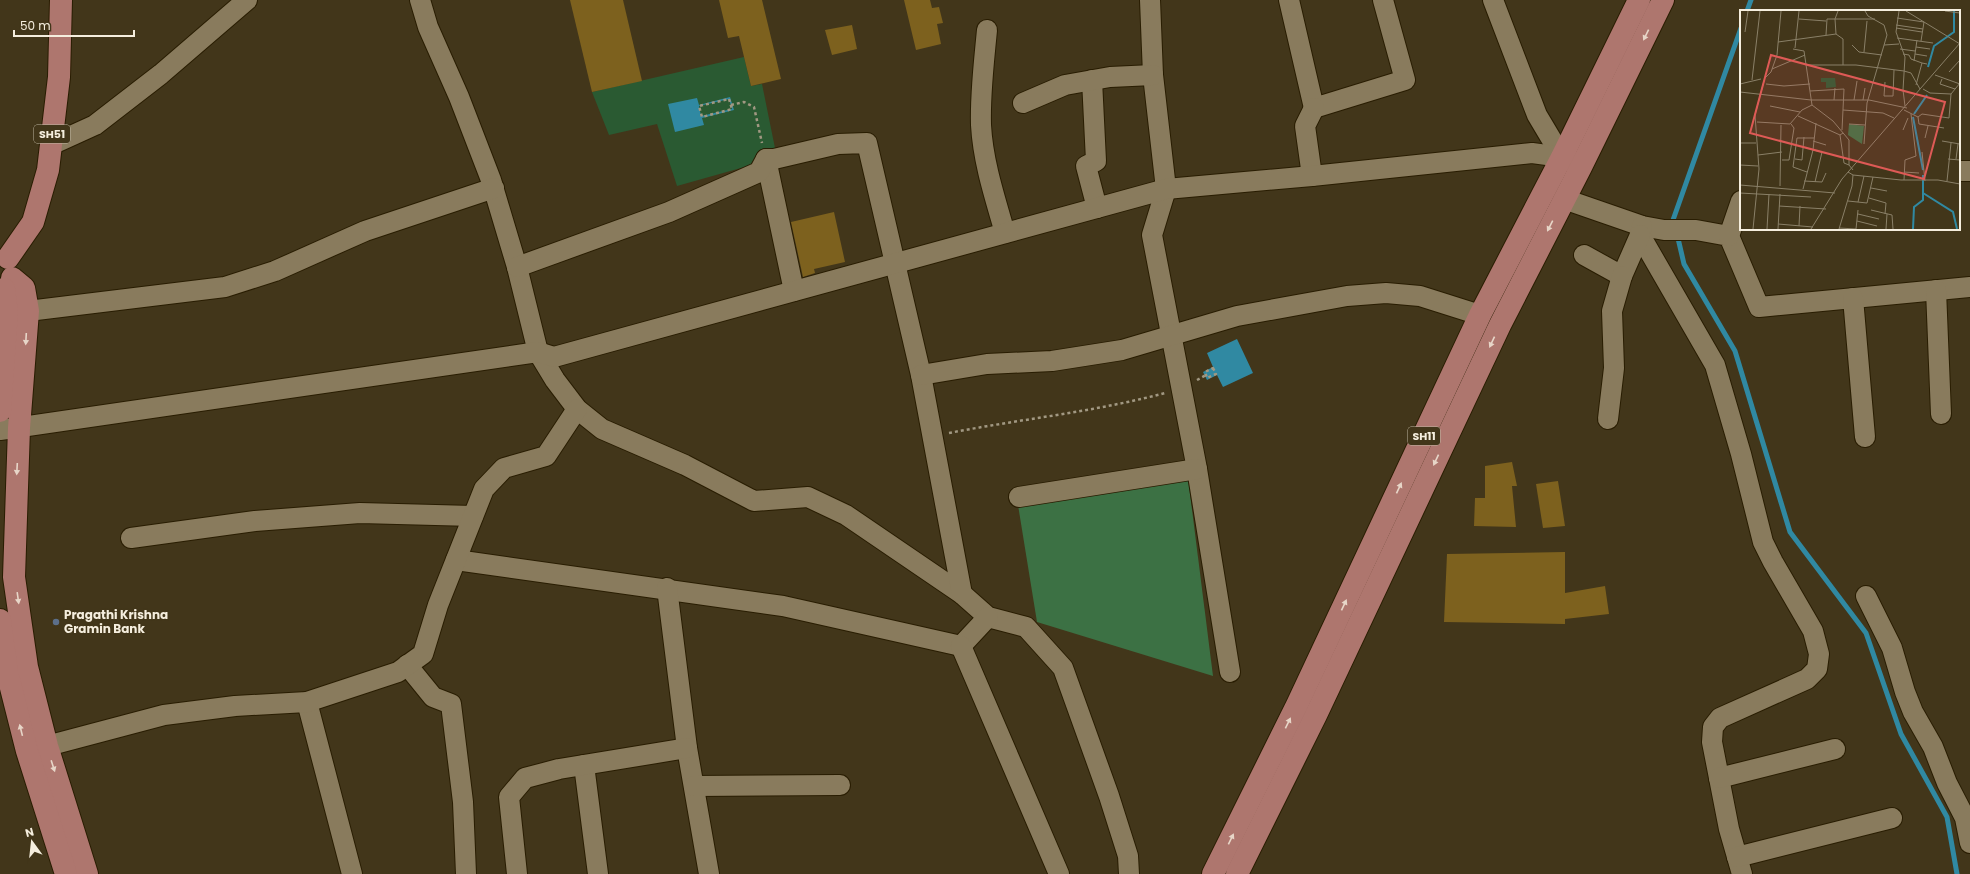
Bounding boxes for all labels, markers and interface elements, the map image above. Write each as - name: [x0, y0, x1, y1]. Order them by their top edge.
- inset map: [1740, 10, 1960, 230]
- scale bar: [14, 12, 134, 38]
- text: 50 m: [20, 17, 51, 34]
- one-way arrow: [1643, 29, 1649, 41]
- road number: SH51: [34, 125, 70, 143]
- one-way arrow: [1547, 220, 1553, 232]
- one-way arrow: [23, 333, 30, 345]
- one-way arrow: [1489, 337, 1495, 348]
- road number: SH11: [1408, 427, 1440, 445]
- one-way arrow: [1433, 454, 1439, 466]
- one-way arrow: [13, 463, 20, 475]
- one-way arrow: [1396, 482, 1402, 493]
- one-way arrow: [15, 592, 21, 605]
- one-way arrow: [1341, 599, 1347, 611]
- place label: Pragathi Krishna Gramin Bank: [64, 606, 168, 637]
- marker: Pragathi Krishna Gramin Bank: [51, 617, 61, 627]
- one-way arrow: [1285, 717, 1292, 728]
- one-way arrow: [18, 723, 24, 736]
- one-way arrow: [50, 761, 56, 773]
- north arrow: [12, 822, 52, 862]
- text: N: [23, 824, 35, 841]
- one-way arrow: [1228, 833, 1234, 845]

